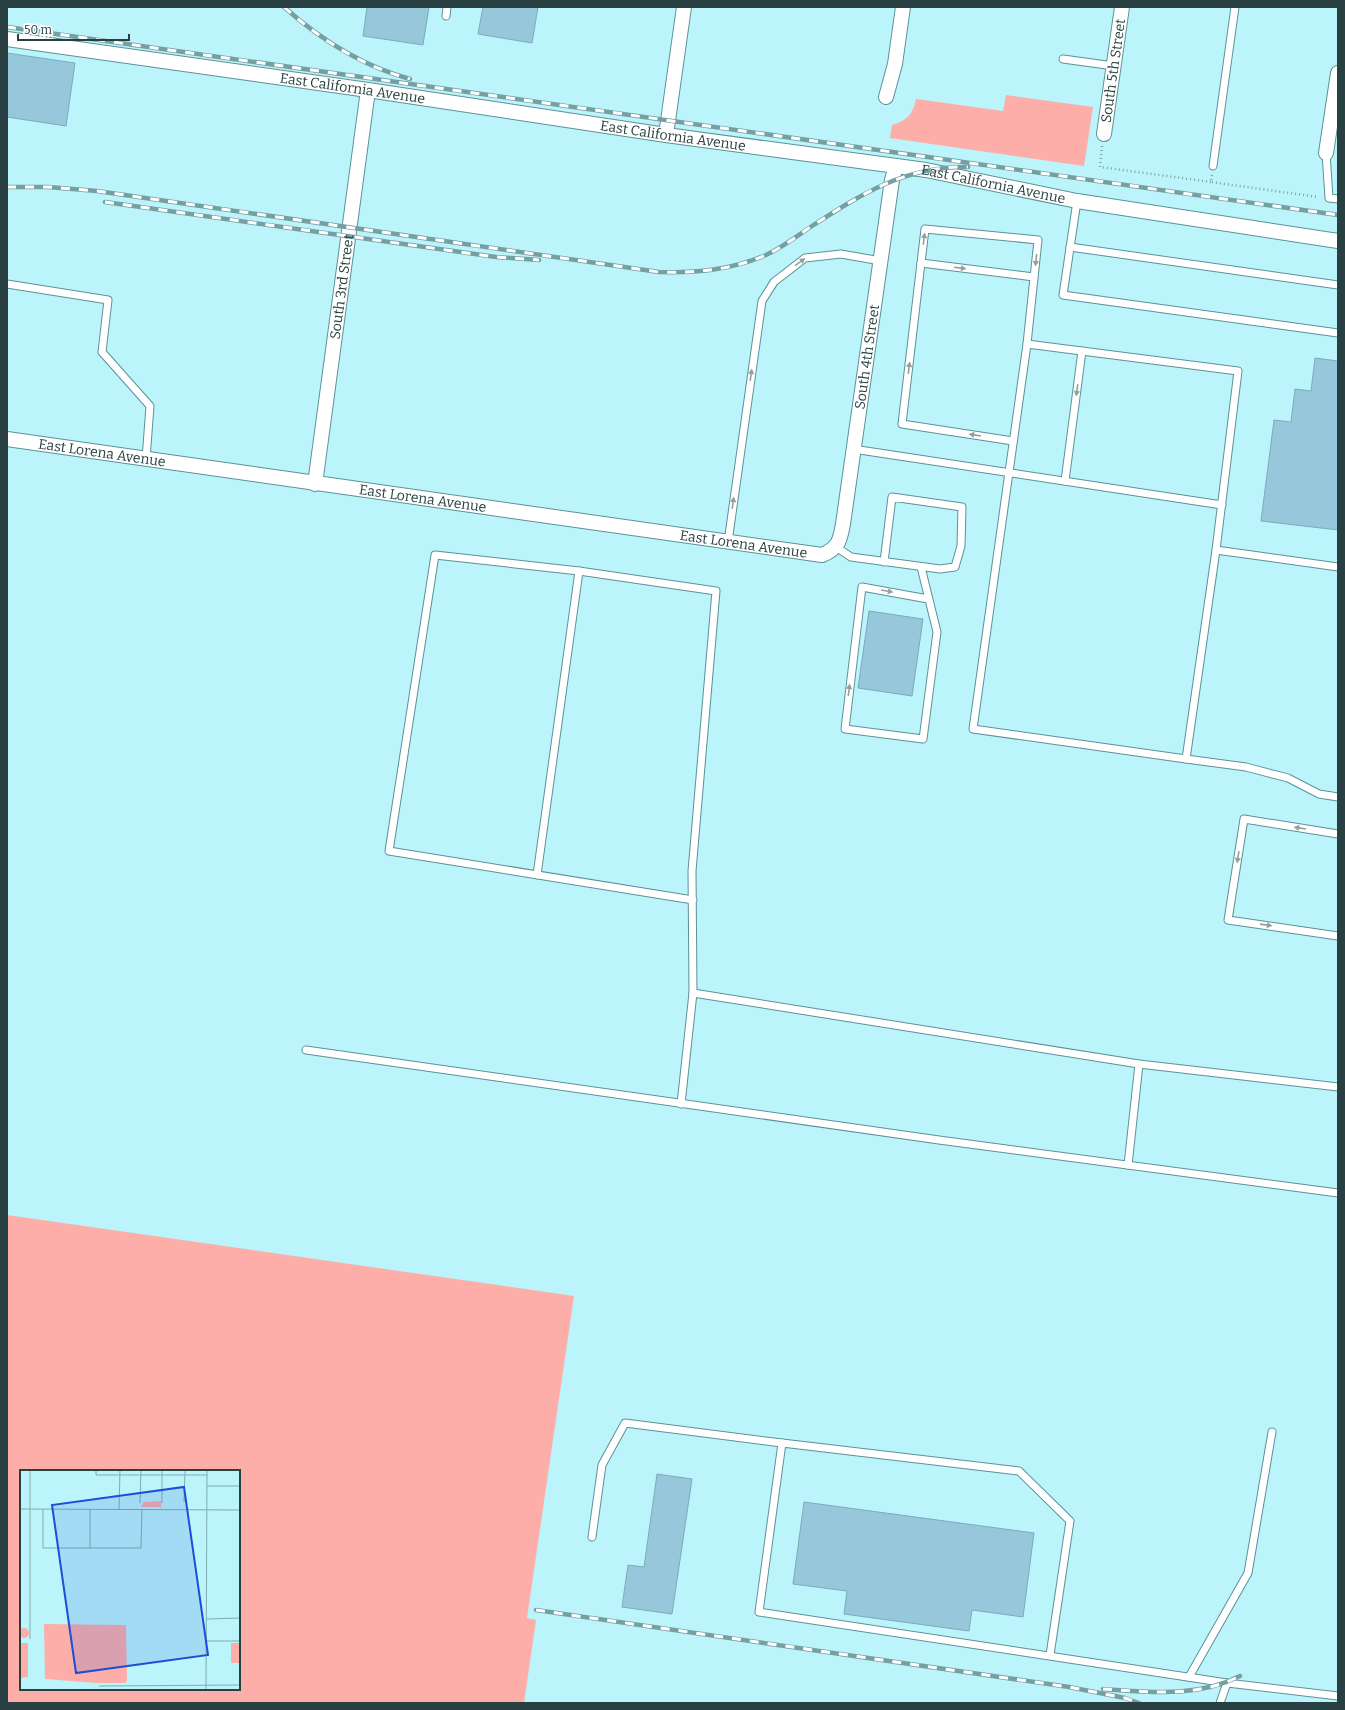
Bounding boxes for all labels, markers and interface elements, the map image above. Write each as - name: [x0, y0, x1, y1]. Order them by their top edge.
- scale bar: [18, 16, 129, 42]
- street label: South 5th Street: [1097, 17, 1129, 124]
- text: 50 m: [24, 23, 53, 37]
- street label: East California Avenue: [279, 69, 426, 107]
- street label: East California Avenue: [599, 117, 747, 154]
- street label: East California Avenue: [920, 161, 1067, 207]
- street label: South 3rd Street: [326, 233, 357, 340]
- one-way arrow: [921, 233, 927, 245]
- one-way arrow: [1033, 254, 1039, 266]
- one-way arrow: [795, 258, 805, 266]
- one-way arrow: [954, 265, 966, 271]
- street label: South 4th Street: [851, 303, 883, 410]
- one-way arrow: [905, 362, 912, 374]
- one-way arrow: [748, 369, 754, 381]
- one-way arrow: [1074, 384, 1080, 396]
- one-way arrow: [969, 432, 981, 438]
- street label: East Lorena Avenue: [37, 435, 167, 470]
- street label: East Lorena Avenue: [358, 481, 488, 516]
- one-way arrow: [730, 497, 736, 510]
- street label: East Lorena Avenue: [679, 526, 808, 561]
- one-way arrow: [881, 589, 893, 595]
- one-way arrow: [846, 684, 853, 696]
- one-way arrow: [1293, 825, 1306, 831]
- one-way arrow: [1235, 851, 1241, 863]
- one-way arrow: [1260, 922, 1273, 928]
- inset map: [20, 1470, 240, 1690]

